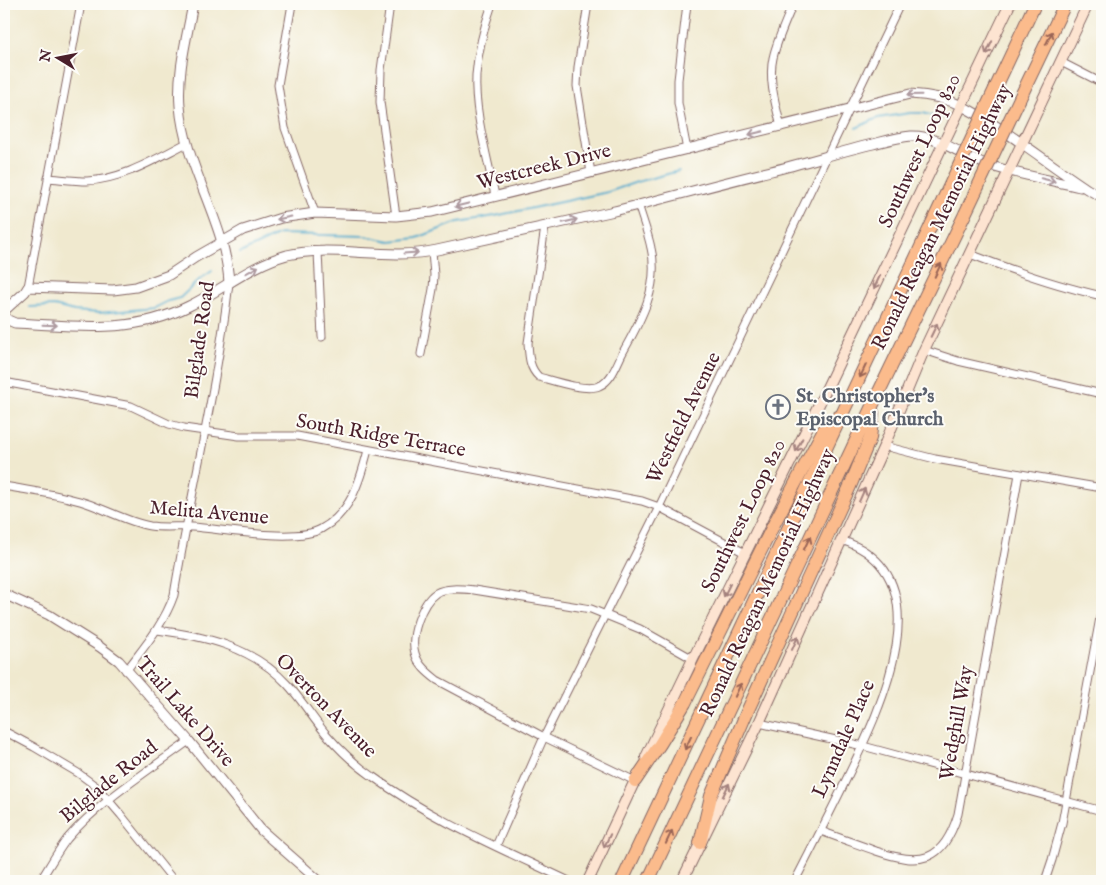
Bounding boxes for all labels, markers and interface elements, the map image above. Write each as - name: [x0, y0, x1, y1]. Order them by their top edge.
- one-way arrow: [1044, 31, 1054, 46]
- north arrow: [32, 32, 82, 82]
- one-way arrow: [984, 40, 994, 55]
- text: N: [36, 48, 56, 64]
- street label: Southwest Loop 820: [873, 70, 967, 232]
- street label: Ronald Reagan Memorial Highway: [866, 80, 1018, 354]
- one-way arrow: [906, 90, 922, 100]
- one-way arrow: [749, 129, 765, 138]
- street label: Westcreek Drive: [474, 138, 614, 196]
- one-way arrow: [1040, 175, 1056, 185]
- one-way arrow: [455, 200, 471, 210]
- one-way arrow: [276, 213, 292, 223]
- one-way arrow: [562, 216, 578, 225]
- one-way arrow: [403, 248, 419, 257]
- one-way arrow: [934, 263, 943, 278]
- one-way arrow: [244, 265, 259, 274]
- one-way arrow: [872, 274, 881, 289]
- street label: Bilglade Road: [179, 279, 221, 400]
- one-way arrow: [42, 320, 58, 329]
- one-way arrow: [930, 323, 939, 338]
- street label: Westfield Avenue: [641, 348, 727, 488]
- one-way arrow: [857, 363, 867, 378]
- place label: St. Christopher's Episcopal Church: [796, 384, 944, 432]
- church icon: St. Christopher's Episcopal Church: [765, 394, 791, 420]
- street label: South Ridge Terrace: [294, 409, 468, 463]
- street label: Southwest Loop 820: [696, 435, 792, 597]
- one-way arrow: [794, 437, 804, 452]
- street label: Ronald Reagan Memorial Highway: [695, 445, 841, 721]
- one-way arrow: [857, 488, 867, 503]
- street label: Melita Avenue: [148, 495, 270, 531]
- one-way arrow: [803, 536, 813, 551]
- one-way arrow: [721, 582, 731, 597]
- one-way arrow: [791, 636, 800, 651]
- street label: Overton Avenue: [270, 649, 382, 763]
- street label: Trail Lake Drive: [130, 652, 240, 772]
- street label: Wedghill Way: [935, 663, 979, 782]
- street label: Lynndale Place: [807, 676, 881, 802]
- one-way arrow: [734, 683, 743, 698]
- street label: Bilglade Road: [55, 735, 163, 829]
- one-way arrow: [682, 735, 692, 750]
- one-way arrow: [722, 783, 731, 798]
- one-way arrow: [664, 830, 674, 845]
- one-way arrow: [602, 833, 611, 848]

